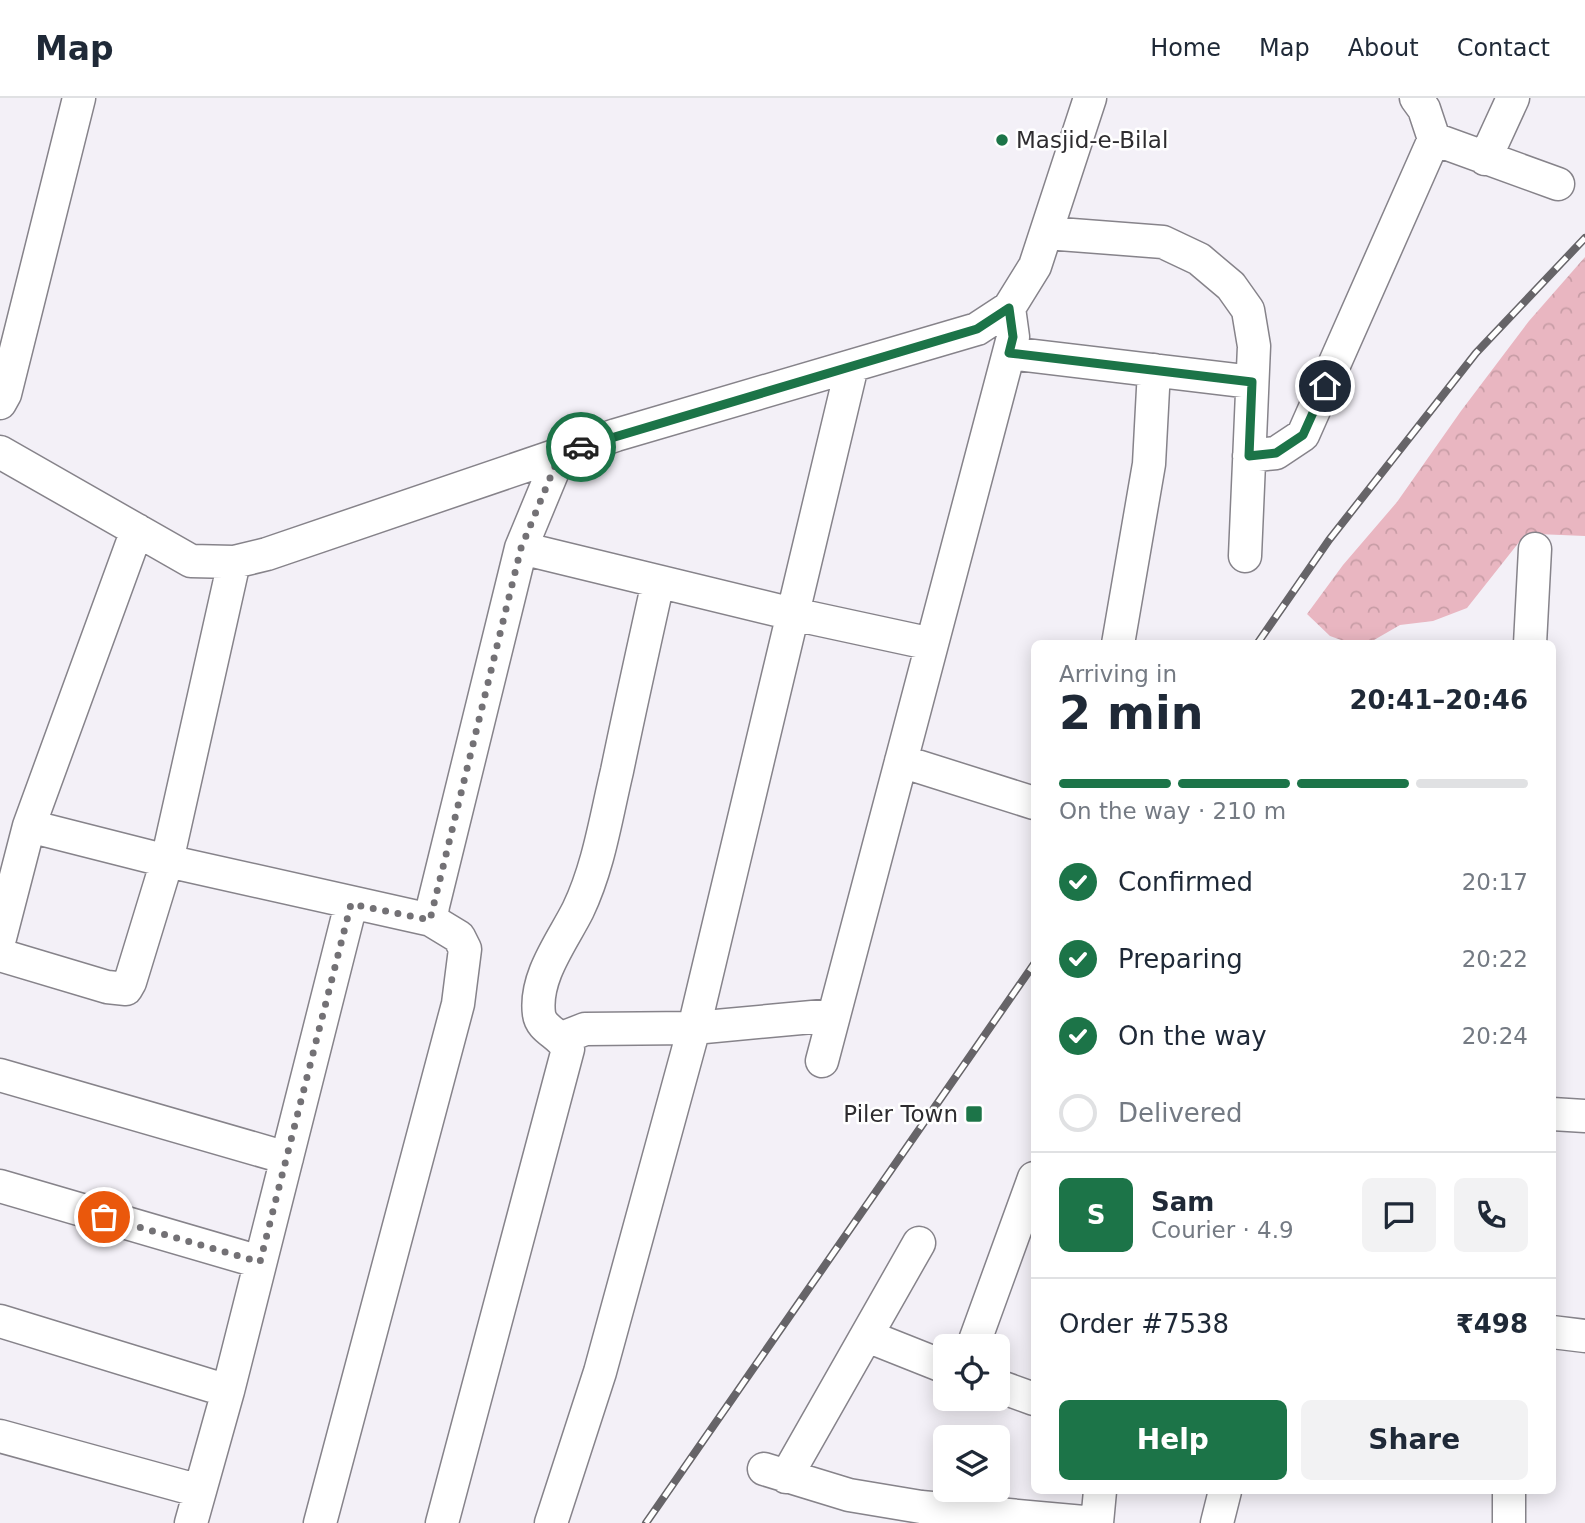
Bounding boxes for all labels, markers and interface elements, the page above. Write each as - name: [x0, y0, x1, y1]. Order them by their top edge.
- text: Map: [35, 29, 114, 68]
- text: Home: [1150, 34, 1221, 62]
- text: Map: [1259, 34, 1310, 62]
- text: About: [1348, 34, 1419, 62]
- text: Contact: [1457, 34, 1550, 62]
- place label: Masjid-e-Bilal: [1016, 127, 1168, 153]
- marker: Masjid-e-Bilal: [994, 132, 1010, 148]
- pin: [1295, 356, 1355, 416]
- icon: home: [1306, 367, 1344, 405]
- courier: [546, 412, 616, 482]
- icon: car: [562, 428, 600, 466]
- text: Arriving in: [1059, 661, 1177, 687]
- text: 20:41–20:46: [1349, 685, 1528, 715]
- text: 2 min: [1059, 686, 1203, 740]
- text: On the way · 210 m: [1059, 798, 1286, 824]
- icon: check: [1059, 863, 1097, 901]
- text: Confirmed: [1118, 867, 1253, 897]
- text: 20:17: [1462, 869, 1528, 895]
- icon: check: [1059, 940, 1097, 978]
- text: Preparing: [1118, 944, 1243, 974]
- text: 20:22: [1462, 946, 1528, 972]
- icon: check: [1059, 1017, 1097, 1055]
- text: On the way: [1118, 1021, 1267, 1051]
- text: 20:24: [1462, 1023, 1528, 1049]
- text: Delivered: [1118, 1098, 1242, 1128]
- place label: Piler Town: [843, 1101, 958, 1127]
- marker: Piler Town: [964, 1104, 984, 1124]
- button: chat: [1362, 1178, 1436, 1252]
- button: phone: [1454, 1178, 1528, 1252]
- pin: [74, 1187, 134, 1247]
- text: Sam: [1151, 1187, 1214, 1217]
- icon: bag: [85, 1198, 123, 1236]
- text: S: [1087, 1200, 1105, 1230]
- text: Courier · 4.9: [1151, 1217, 1294, 1243]
- text: Order #7538: [1059, 1309, 1229, 1339]
- text: ₹498: [1456, 1309, 1528, 1339]
- map controls: [933, 1334, 1010, 1502]
- button: locate: [933, 1334, 1010, 1411]
- button: Help: [1059, 1400, 1287, 1480]
- button: Share: [1301, 1400, 1528, 1480]
- button: layers: [933, 1425, 1010, 1502]

